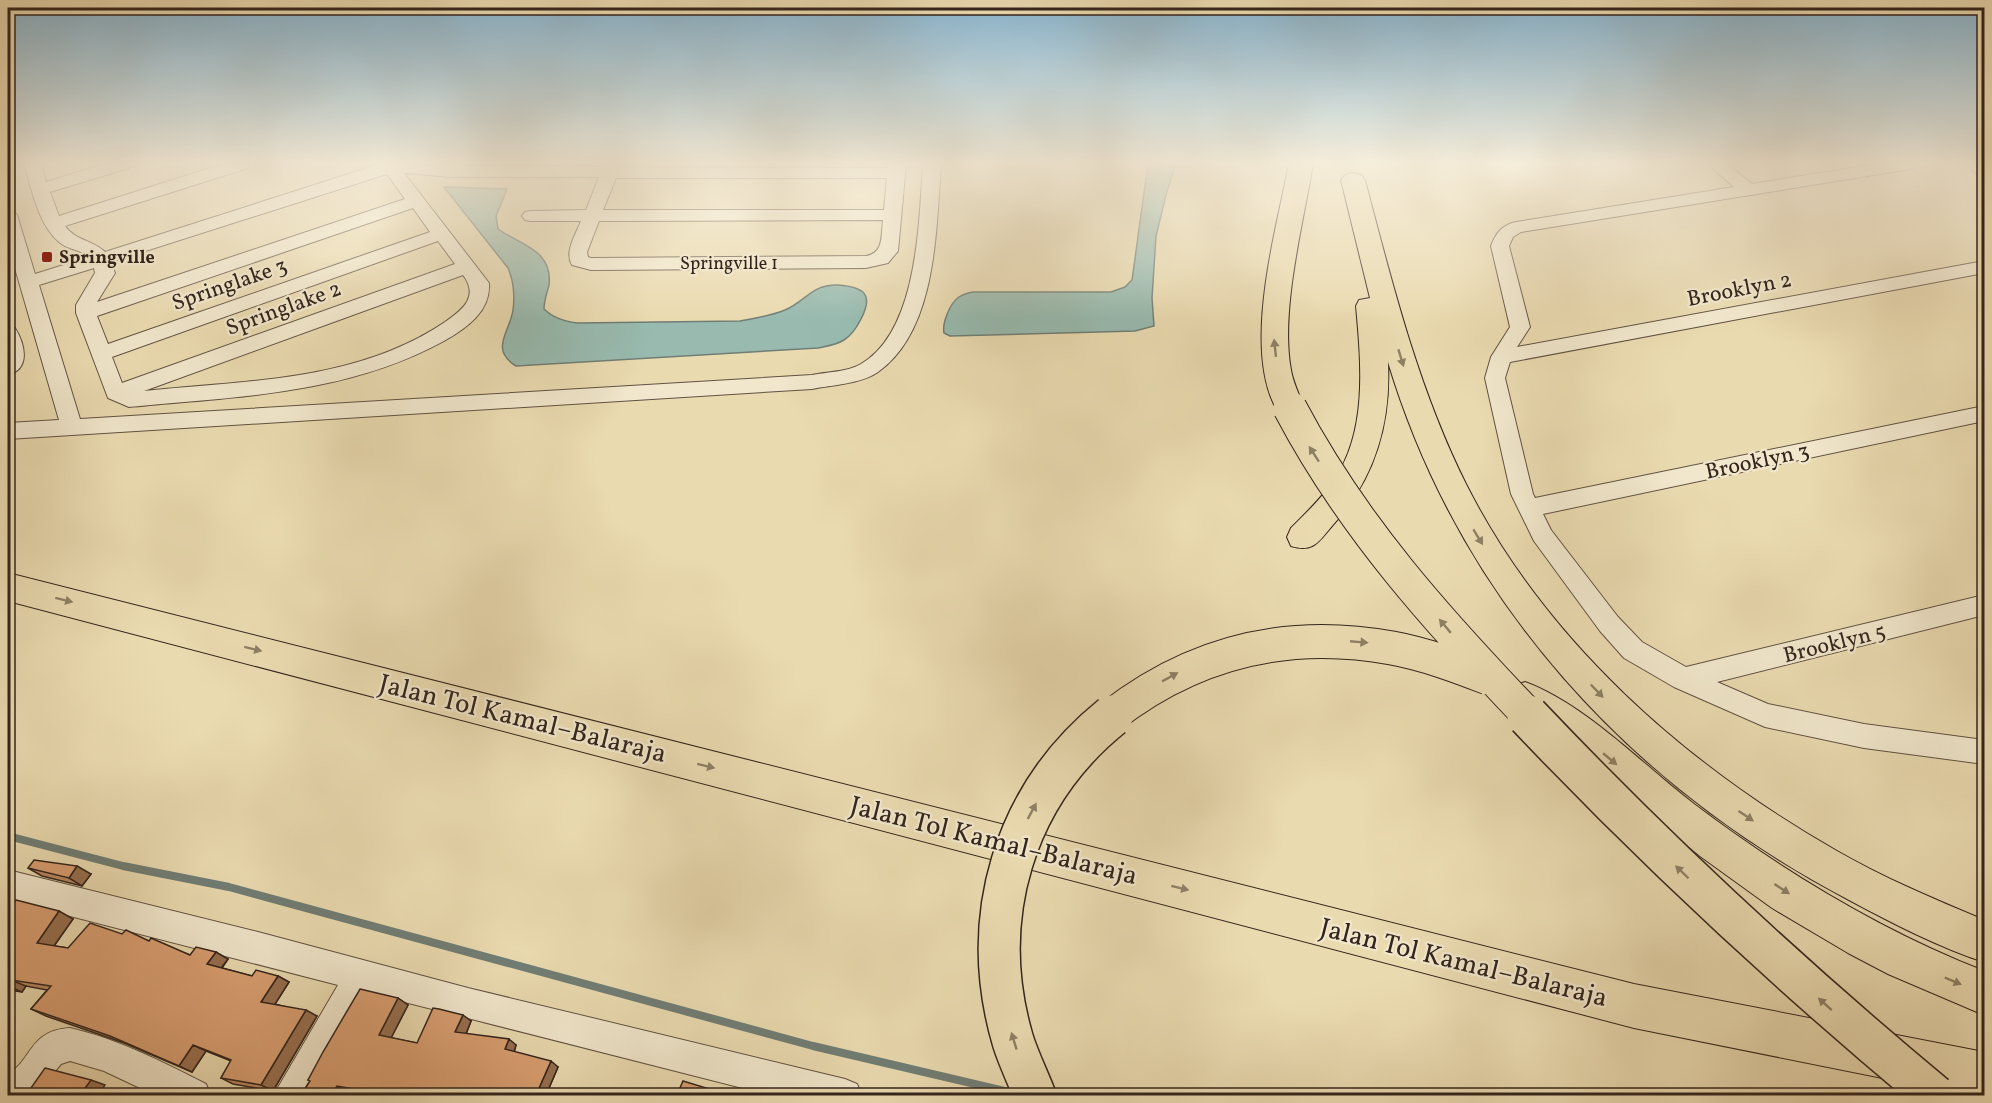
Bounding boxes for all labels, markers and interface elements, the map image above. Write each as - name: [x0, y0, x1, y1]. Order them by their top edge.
- place label: Springville: [59, 246, 155, 271]
- marker: Springville: [40, 250, 54, 264]
- street label: Springlake 3: [168, 251, 292, 320]
- street label: Springville 1: [680, 252, 778, 277]
- street label: Brooklyn 2: [1685, 265, 1794, 316]
- street label: Springlake 2: [222, 274, 346, 345]
- one-way arrow: [1270, 338, 1280, 357]
- one-way arrow: [1397, 349, 1406, 367]
- street label: Brooklyn 3: [1703, 436, 1812, 489]
- one-way arrow: [1308, 446, 1319, 463]
- one-way arrow: [1473, 529, 1484, 545]
- one-way arrow: [56, 596, 74, 605]
- street label: Brooklyn 5: [1780, 617, 1889, 672]
- one-way arrow: [1439, 619, 1452, 634]
- one-way arrow: [1349, 637, 1368, 647]
- one-way arrow: [244, 644, 262, 654]
- street label: Jalan Tol Kamal–Balaraja: [375, 666, 670, 774]
- one-way arrow: [1161, 672, 1178, 682]
- one-way arrow: [1589, 684, 1603, 698]
- one-way arrow: [1602, 752, 1618, 765]
- one-way arrow: [697, 761, 716, 771]
- street label: Jalan Tol Kamal–Balaraja: [846, 788, 1141, 896]
- one-way arrow: [1027, 802, 1037, 819]
- one-way arrow: [1738, 810, 1754, 822]
- one-way arrow: [1675, 866, 1690, 879]
- one-way arrow: [1773, 883, 1789, 895]
- one-way arrow: [1171, 884, 1189, 894]
- street label: Jalan Tol Kamal–Balaraja: [1316, 910, 1611, 1018]
- one-way arrow: [1945, 976, 1963, 986]
- one-way arrow: [1818, 997, 1833, 1011]
- one-way arrow: [1009, 1032, 1018, 1050]

